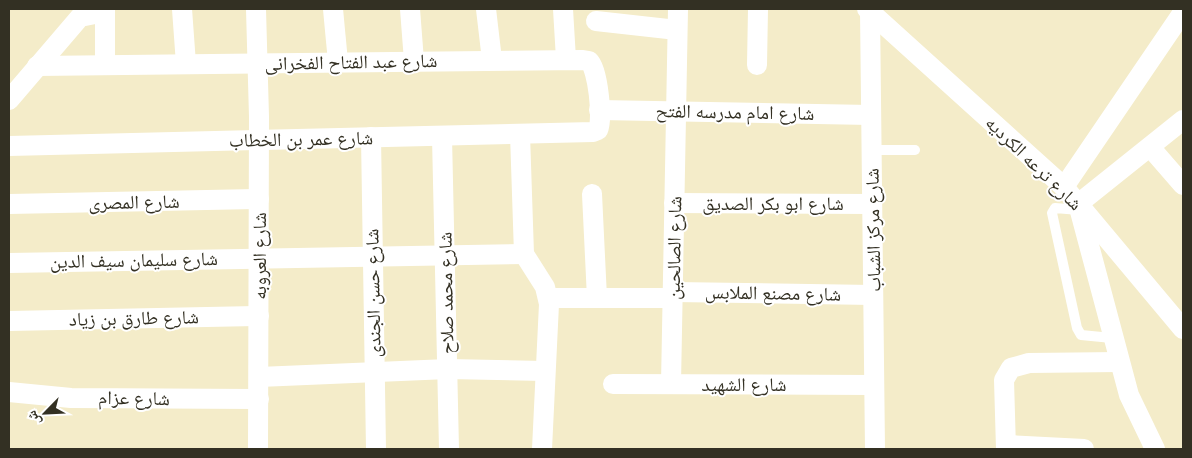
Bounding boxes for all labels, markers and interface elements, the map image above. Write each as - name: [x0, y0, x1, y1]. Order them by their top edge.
- street label: شارع عبد الفتاح الفخرانى: [264, 49, 438, 75]
- street label: شارع امام مدرسه الفتح: [655, 99, 815, 127]
- street label: شارع ترعه الكرديه: [981, 111, 1087, 215]
- street label: شارع عمر بن الخطاب: [229, 126, 373, 152]
- street label: شارع مركز الشباب: [860, 168, 886, 292]
- street label: شارع المصرى: [88, 190, 180, 214]
- street label: شارع ابو بكر الصديق: [702, 192, 844, 215]
- street label: شارع الصالحين: [662, 196, 686, 300]
- street label: شارع العروبه: [248, 212, 271, 300]
- street label: شارع حسن الجندى: [360, 228, 386, 358]
- street label: شارع محمد صلاح: [433, 232, 459, 354]
- street label: شارع سليمان سيف الدين: [50, 247, 218, 273]
- street label: شارع مصنع الملابس: [705, 280, 841, 307]
- street label: شارع طارق بن زياد: [69, 305, 199, 331]
- street label: شارع الشهيد: [701, 373, 787, 396]
- street label: شارع عزام: [98, 386, 170, 412]
- north arrow: [20, 388, 70, 438]
- text: ش: [23, 408, 44, 428]

